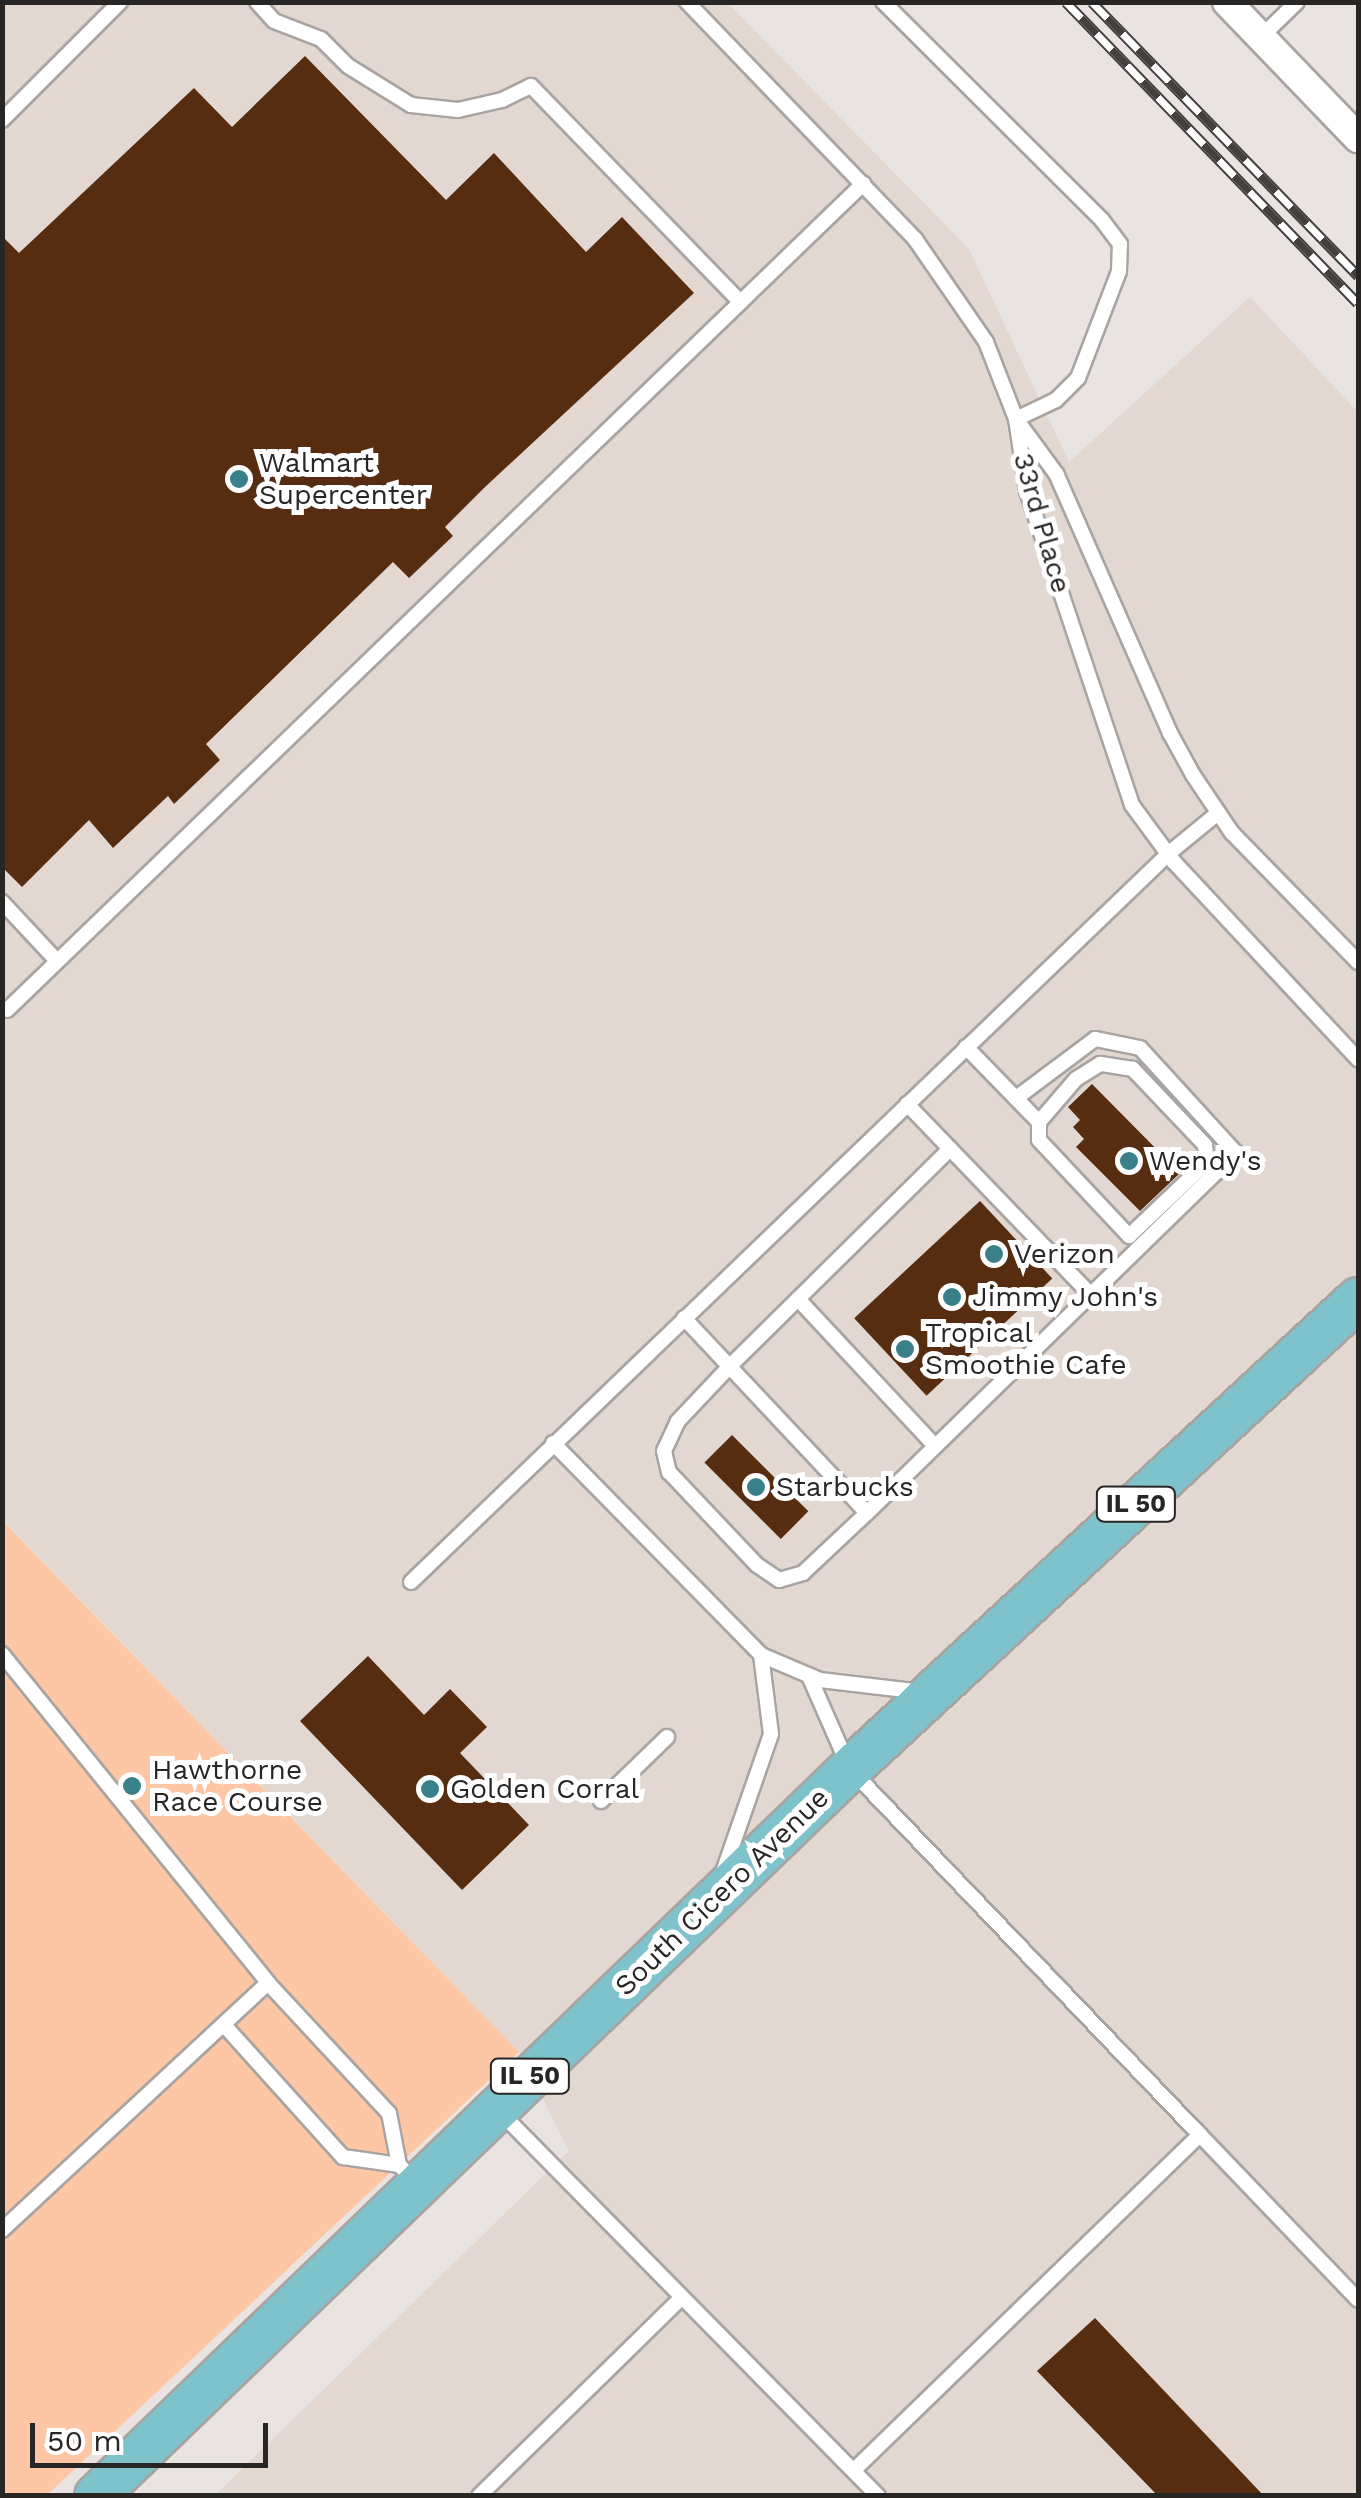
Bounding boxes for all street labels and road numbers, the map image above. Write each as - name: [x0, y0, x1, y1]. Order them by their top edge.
- street label: 33rd Place: [1006, 449, 1078, 597]
- road number: IL 50: [1094, 1484, 1178, 1524]
- street label: South Cicero Avenue: [608, 1781, 836, 2003]
- road number: IL 50: [488, 2056, 572, 2096]

